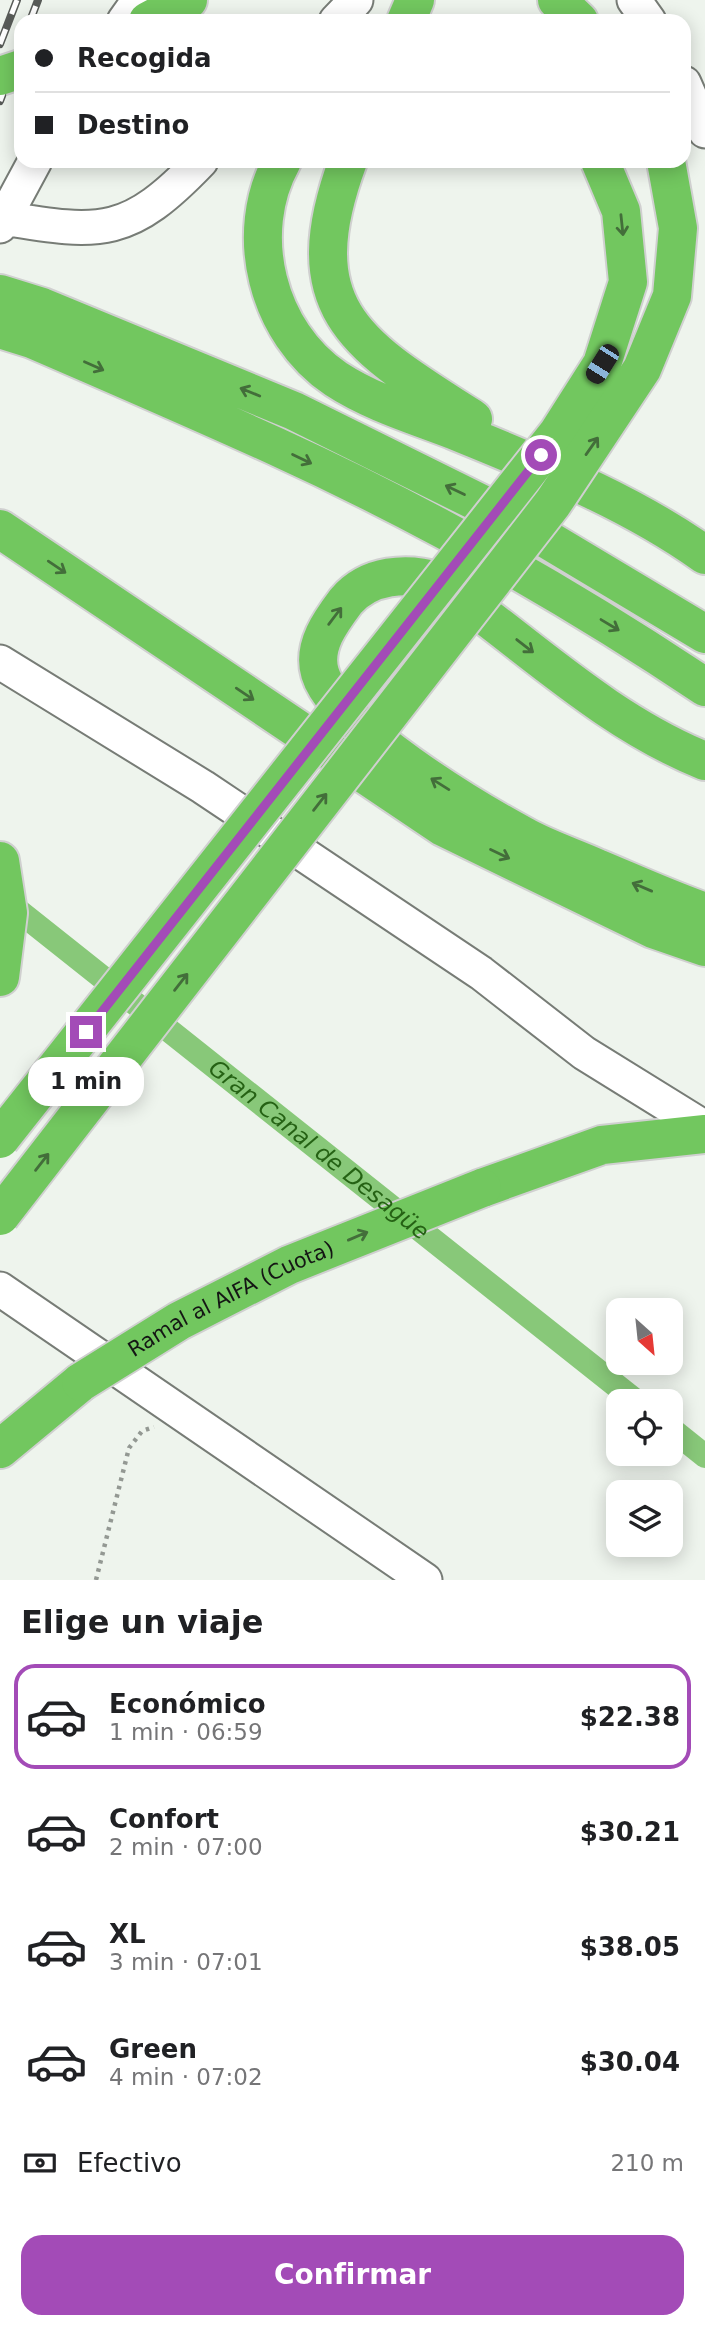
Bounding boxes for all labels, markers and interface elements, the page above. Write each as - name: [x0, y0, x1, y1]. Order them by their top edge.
- text: Recogida: [77, 43, 212, 73]
- text: Destino: [77, 110, 189, 140]
- one-way arrow: [616, 213, 629, 236]
- car: [582, 341, 623, 387]
- one-way arrow: [83, 360, 104, 373]
- one-way arrow: [239, 385, 261, 398]
- one-way arrow: [585, 437, 599, 456]
- route start: [525, 439, 557, 471]
- one-way arrow: [291, 453, 312, 467]
- one-way arrow: [445, 483, 466, 497]
- one-way arrow: [46, 560, 66, 574]
- one-way arrow: [327, 606, 342, 625]
- one-way arrow: [599, 619, 619, 633]
- one-way arrow: [515, 638, 534, 653]
- one-way arrow: [235, 687, 255, 701]
- one-way arrow: [430, 776, 450, 790]
- one-way arrow: [313, 793, 328, 812]
- one-way arrow: [489, 848, 510, 862]
- one-way arrow: [632, 879, 653, 892]
- one-way arrow: [173, 973, 188, 992]
- route end: [70, 1016, 102, 1048]
- water label: Gran Canal de Desagüe: [204, 1054, 434, 1245]
- callout: 1 min: [28, 1056, 144, 1106]
- text: 1 min: [50, 1068, 122, 1094]
- one-way arrow: [34, 1153, 49, 1172]
- one-way arrow: [346, 1229, 368, 1242]
- street label: Ramal al AIFA (Cuota): [124, 1236, 337, 1362]
- north arrow: [606, 1298, 682, 1376]
- map controls: [606, 1298, 683, 1557]
- button: locate: [606, 1389, 683, 1466]
- button: layers: [606, 1480, 683, 1557]
- text: Elige un viaje: [21, 1603, 263, 1641]
- icon: car: [25, 1685, 88, 1748]
- text: Económico: [109, 1689, 266, 1719]
- text: $22.38: [580, 1702, 680, 1732]
- text: 1 min · 06:59: [109, 1719, 263, 1745]
- icon: car: [25, 1800, 88, 1863]
- text: Confort: [109, 1804, 219, 1834]
- text: $30.21: [580, 1817, 680, 1847]
- text: 2 min · 07:00: [109, 1834, 263, 1860]
- icon: car: [25, 1915, 88, 1978]
- text: XL: [109, 1919, 146, 1949]
- text: $38.05: [580, 1932, 680, 1962]
- text: 3 min · 07:01: [109, 1949, 263, 1975]
- icon: car: [25, 2030, 88, 2093]
- text: Green: [109, 2034, 197, 2064]
- text: $30.04: [580, 2047, 680, 2077]
- text: 4 min · 07:02: [109, 2064, 263, 2090]
- icon: cash: [21, 2144, 59, 2182]
- text: Efectivo: [77, 2148, 182, 2178]
- text: 210 m: [610, 2150, 684, 2176]
- button: Confirmar: [21, 2235, 684, 2315]

